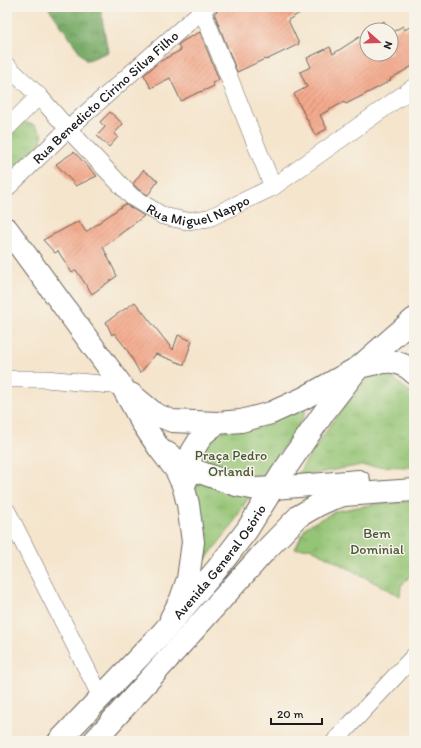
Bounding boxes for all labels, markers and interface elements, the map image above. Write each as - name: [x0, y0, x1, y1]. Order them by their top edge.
- north arrow: [359, 22, 399, 62]
- street label: Rua Benedicto Cirino Silva Filho: [29, 27, 182, 168]
- text: N: [381, 40, 395, 51]
- street label: Rua Miguel Nappo: [143, 192, 253, 230]
- park label: Praça Pedro Orlandi: [195, 447, 267, 480]
- street label: Avenida General Osório: [170, 501, 270, 623]
- park label: Bem Dominial: [350, 525, 404, 558]
- scale bar: [271, 700, 322, 726]
- text: 20 m: [277, 707, 304, 721]

